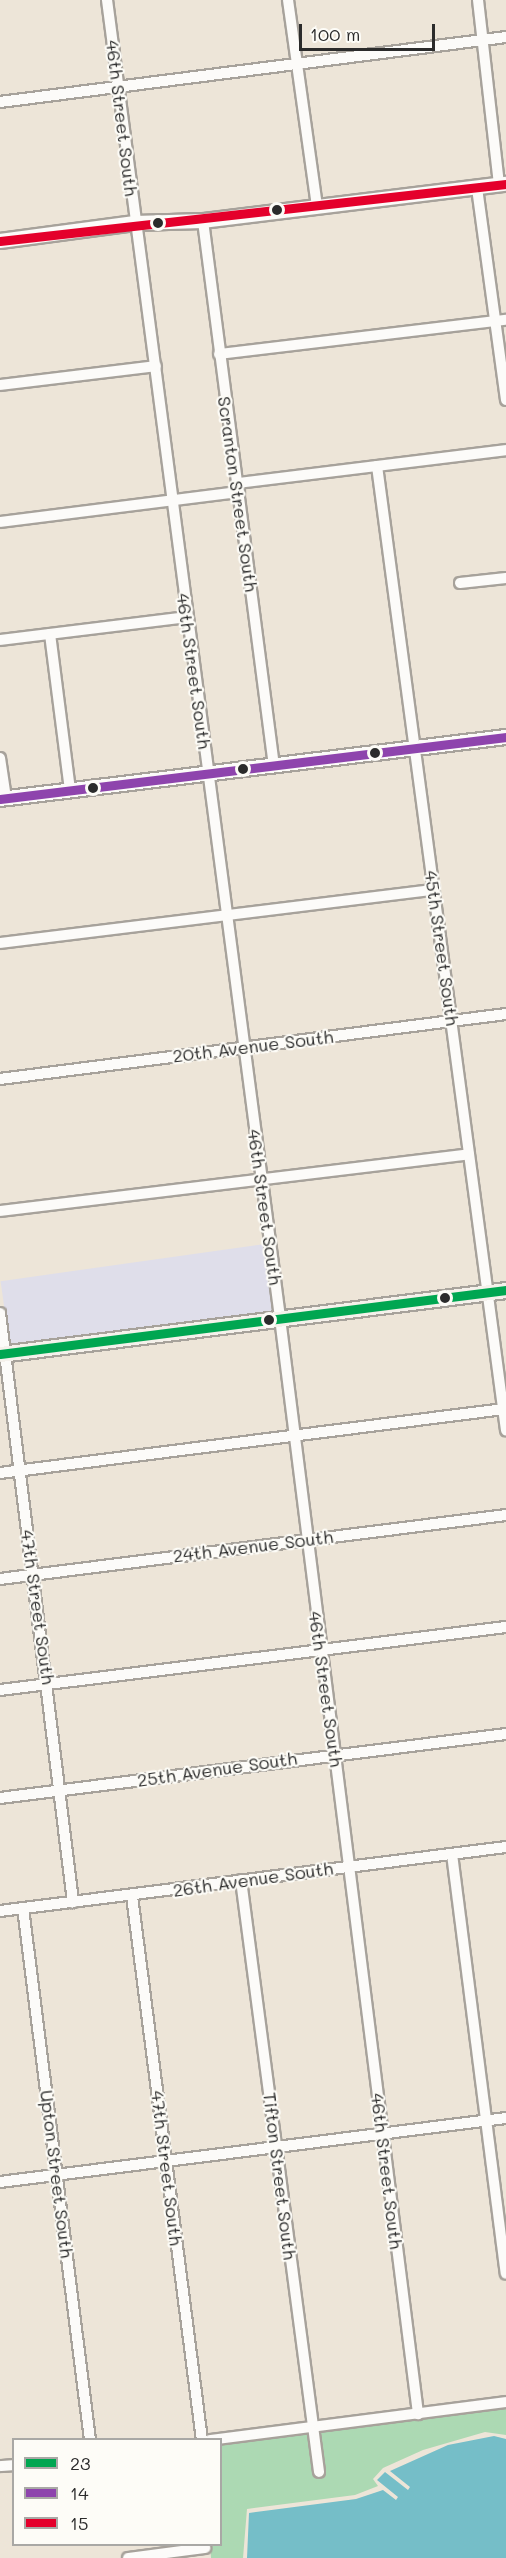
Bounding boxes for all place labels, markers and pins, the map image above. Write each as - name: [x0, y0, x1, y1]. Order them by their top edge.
- unlabelled marker: [271, 204, 283, 216]
- unlabelled marker: [152, 217, 164, 229]
- unlabelled marker: [369, 747, 381, 759]
- unlabelled marker: [237, 763, 249, 775]
- unlabelled marker: [87, 782, 99, 794]
- unlabelled marker: [439, 1292, 451, 1304]
- unlabelled marker: [263, 1314, 275, 1326]

